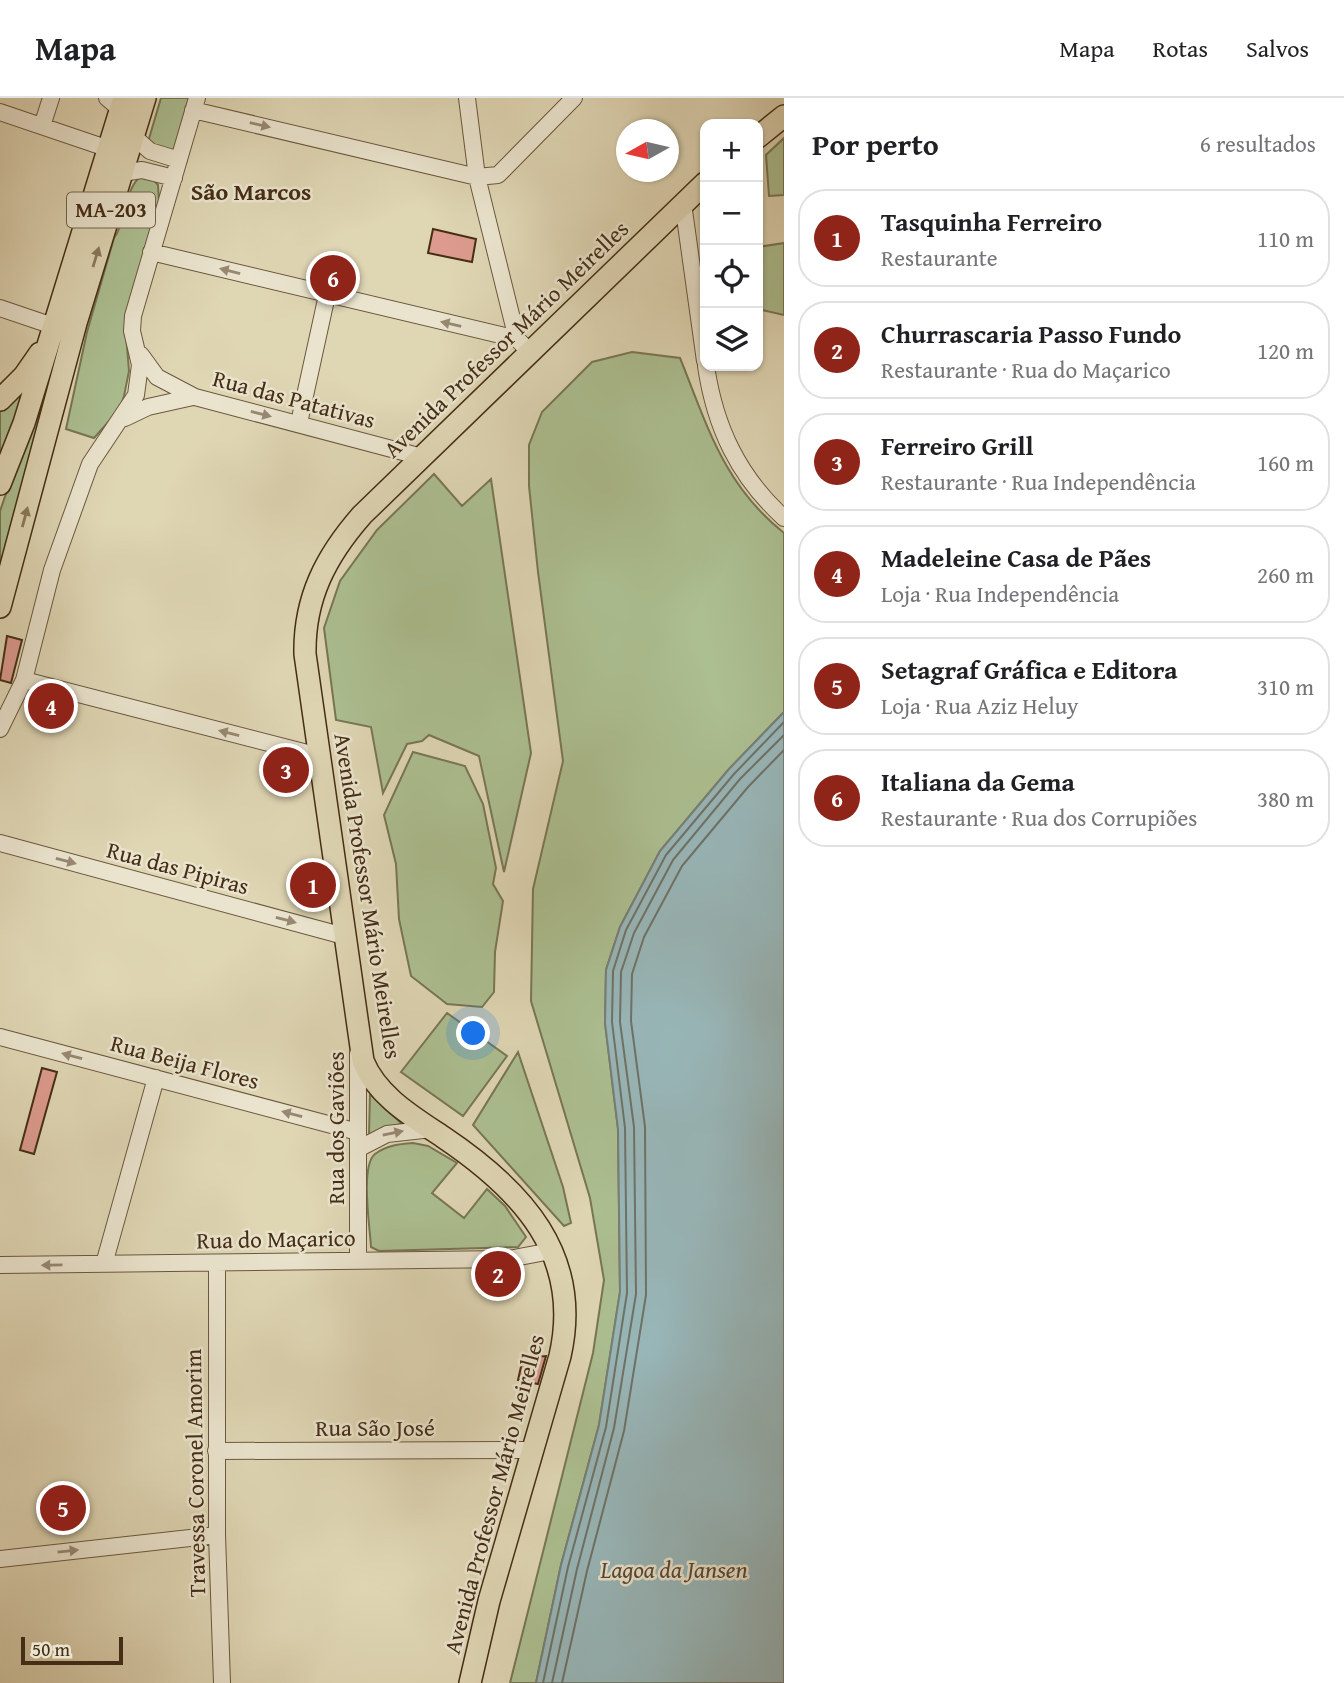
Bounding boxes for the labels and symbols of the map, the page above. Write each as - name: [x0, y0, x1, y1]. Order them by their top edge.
- north arrow: [616, 119, 679, 182]
- one-way arrow: [249, 120, 271, 131]
- district label: São Marcos: [191, 174, 311, 209]
- road number: MA-203: [67, 192, 155, 228]
- street label: Avenida Professor Mário Meirelles: [376, 212, 636, 465]
- one-way arrow: [92, 247, 102, 268]
- pin: 6: [310, 252, 356, 304]
- one-way arrow: [219, 265, 241, 276]
- one-way arrow: [440, 318, 462, 329]
- street label: Rua das Patativas: [209, 361, 379, 436]
- one-way arrow: [251, 409, 273, 420]
- one-way arrow: [20, 507, 30, 528]
- pin: 4: [28, 680, 74, 732]
- one-way arrow: [218, 727, 240, 738]
- street label: Avenida Professor Mário Meirelles: [326, 731, 411, 1061]
- pin: 3: [263, 744, 309, 796]
- street label: Rua das Pipiras: [103, 833, 253, 902]
- one-way arrow: [55, 856, 77, 867]
- pin: 1: [290, 859, 336, 911]
- one-way arrow: [275, 915, 297, 926]
- your location: [456, 1016, 490, 1050]
- street label: Rua Beija Flores: [107, 1026, 263, 1097]
- one-way arrow: [61, 1050, 83, 1061]
- street label: Rua dos Gaviões: [319, 1051, 352, 1205]
- one-way arrow: [281, 1109, 302, 1119]
- one-way arrow: [382, 1128, 404, 1139]
- street label: Rua do Maçarico: [196, 1221, 356, 1256]
- pin: 2: [475, 1248, 521, 1300]
- one-way arrow: [41, 1259, 63, 1271]
- street label: Avenida Professor Mário Meirelles: [435, 1331, 552, 1657]
- street label: Travessa Coronel Amorim: [176, 1348, 213, 1597]
- street label: Rua São José: [315, 1411, 435, 1444]
- pin: 5: [40, 1482, 86, 1534]
- one-way arrow: [57, 1546, 79, 1557]
- water label: Lagoa da Jansen: [599, 1552, 748, 1587]
- scale bar: [21, 1634, 122, 1666]

